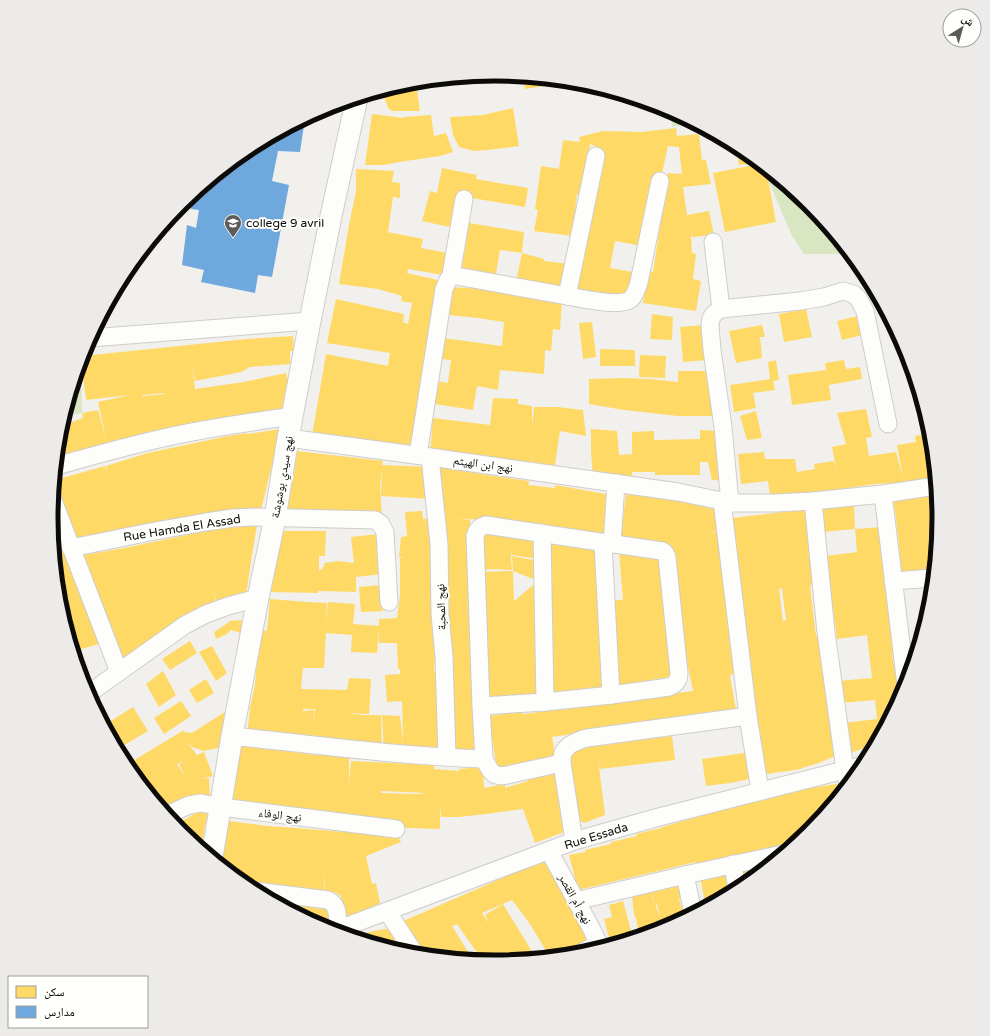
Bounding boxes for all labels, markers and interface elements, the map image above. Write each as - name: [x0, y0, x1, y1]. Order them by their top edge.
- north arrow: [942, 8, 982, 48]
- text: ش: [959, 12, 977, 30]
- school or university icon: college 9 avril: [223, 213, 243, 238]
- place label: college 9 avril: [246, 216, 324, 230]
- street label: نهج سيدي بوشوشة: [268, 435, 299, 520]
- street label: نهج ابن الهيثم: [452, 453, 514, 476]
- street label: Rue Hamda El Assad: [122, 512, 242, 544]
- street label: نهج المحبة: [433, 584, 449, 630]
- street label: نهج الوفاء: [258, 805, 302, 825]
- street label: Rue Essada: [562, 820, 630, 852]
- street label: نهج أم القصر: [554, 871, 594, 927]
- legend: [8, 976, 148, 1028]
- text: سكن: [44, 985, 65, 999]
- text: مدارس: [44, 1005, 75, 1019]

